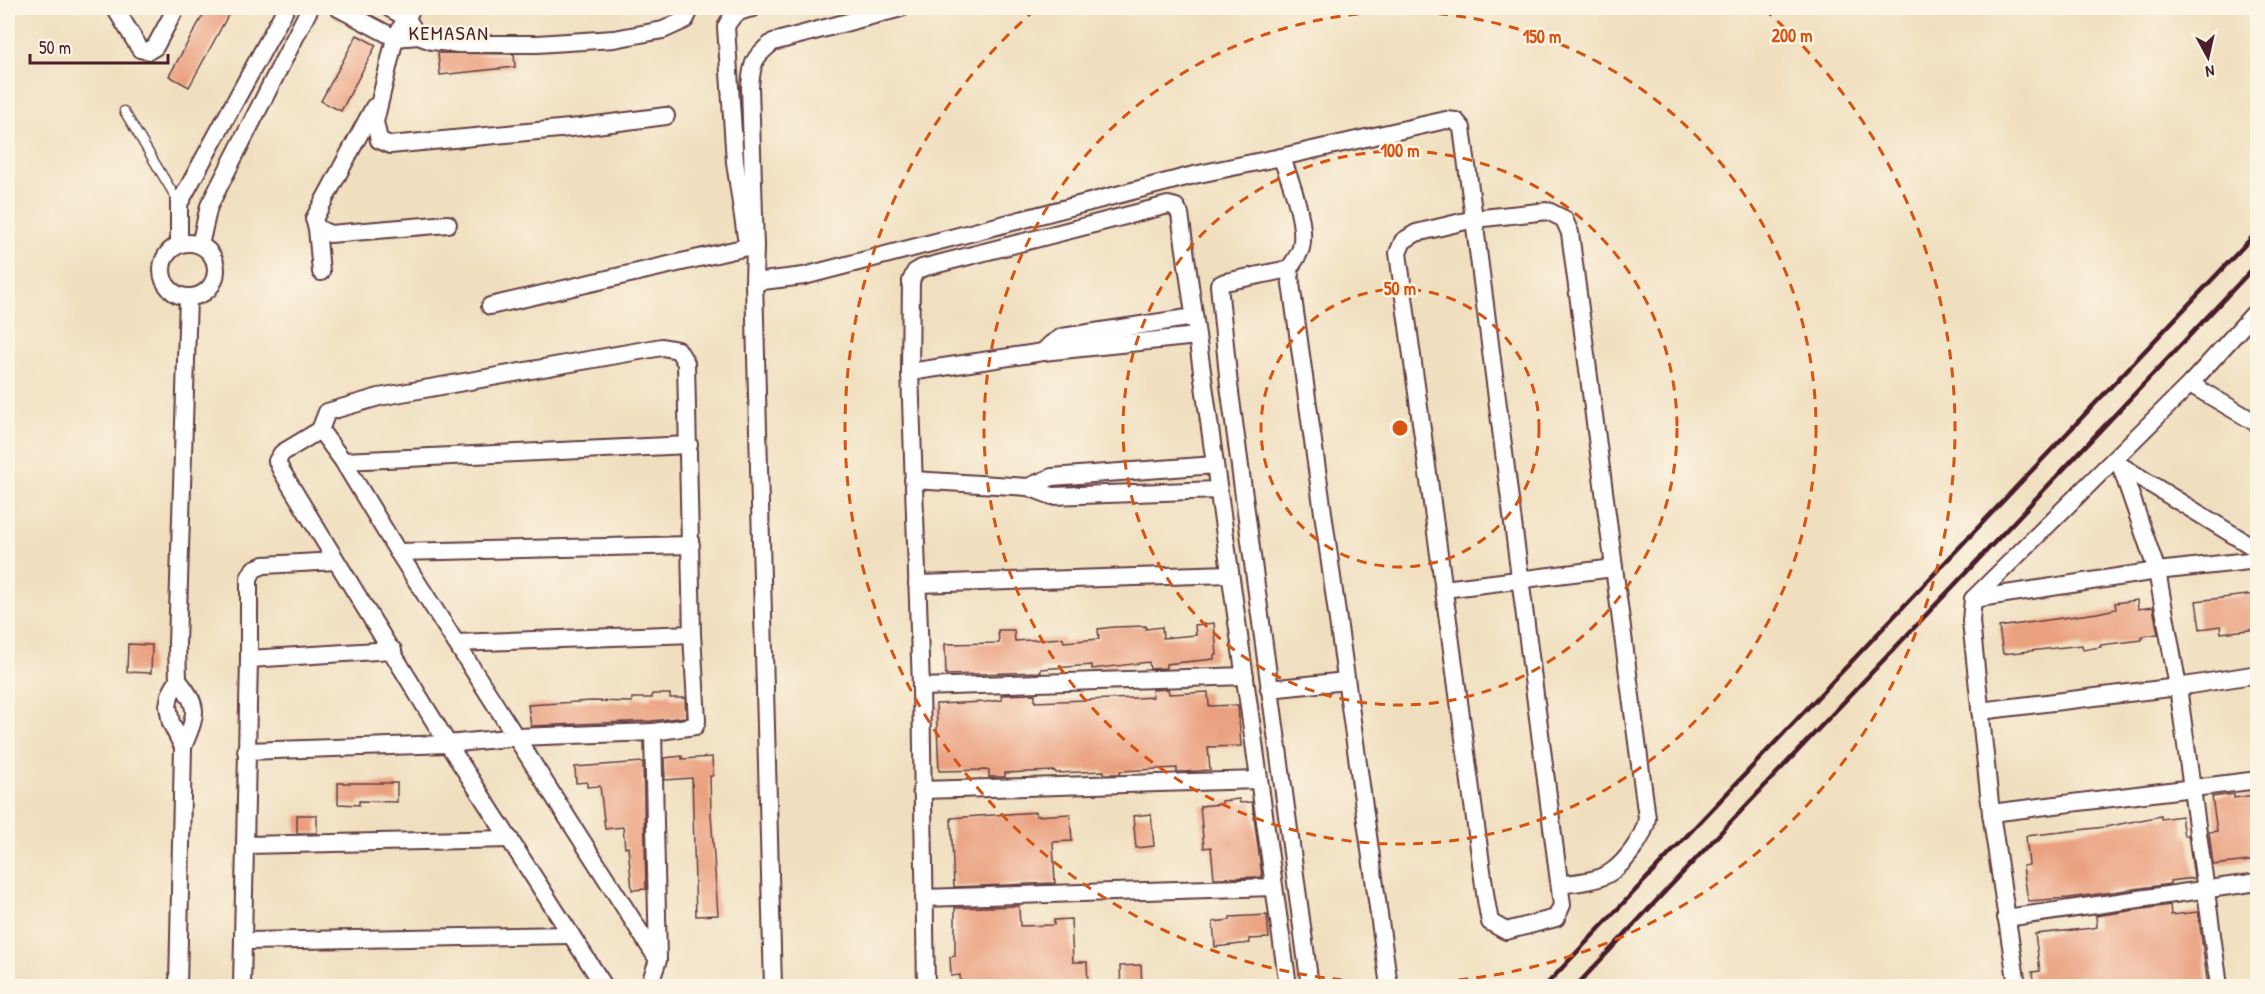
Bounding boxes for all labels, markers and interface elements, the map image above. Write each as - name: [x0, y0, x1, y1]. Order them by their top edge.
- district label: KEMASAN: [408, 19, 490, 46]
- text: 200 m: [1772, 23, 1812, 48]
- text: 150 m: [1523, 24, 1561, 49]
- scale bar: [30, 27, 168, 65]
- north arrow: [2178, 27, 2238, 87]
- text: 50 m: [39, 35, 71, 60]
- text: N: [2204, 60, 2216, 83]
- text: 100 m: [1380, 138, 1420, 163]
- text: 50 m: [1384, 276, 1416, 301]
- centre of rings: [1390, 418, 1410, 438]

